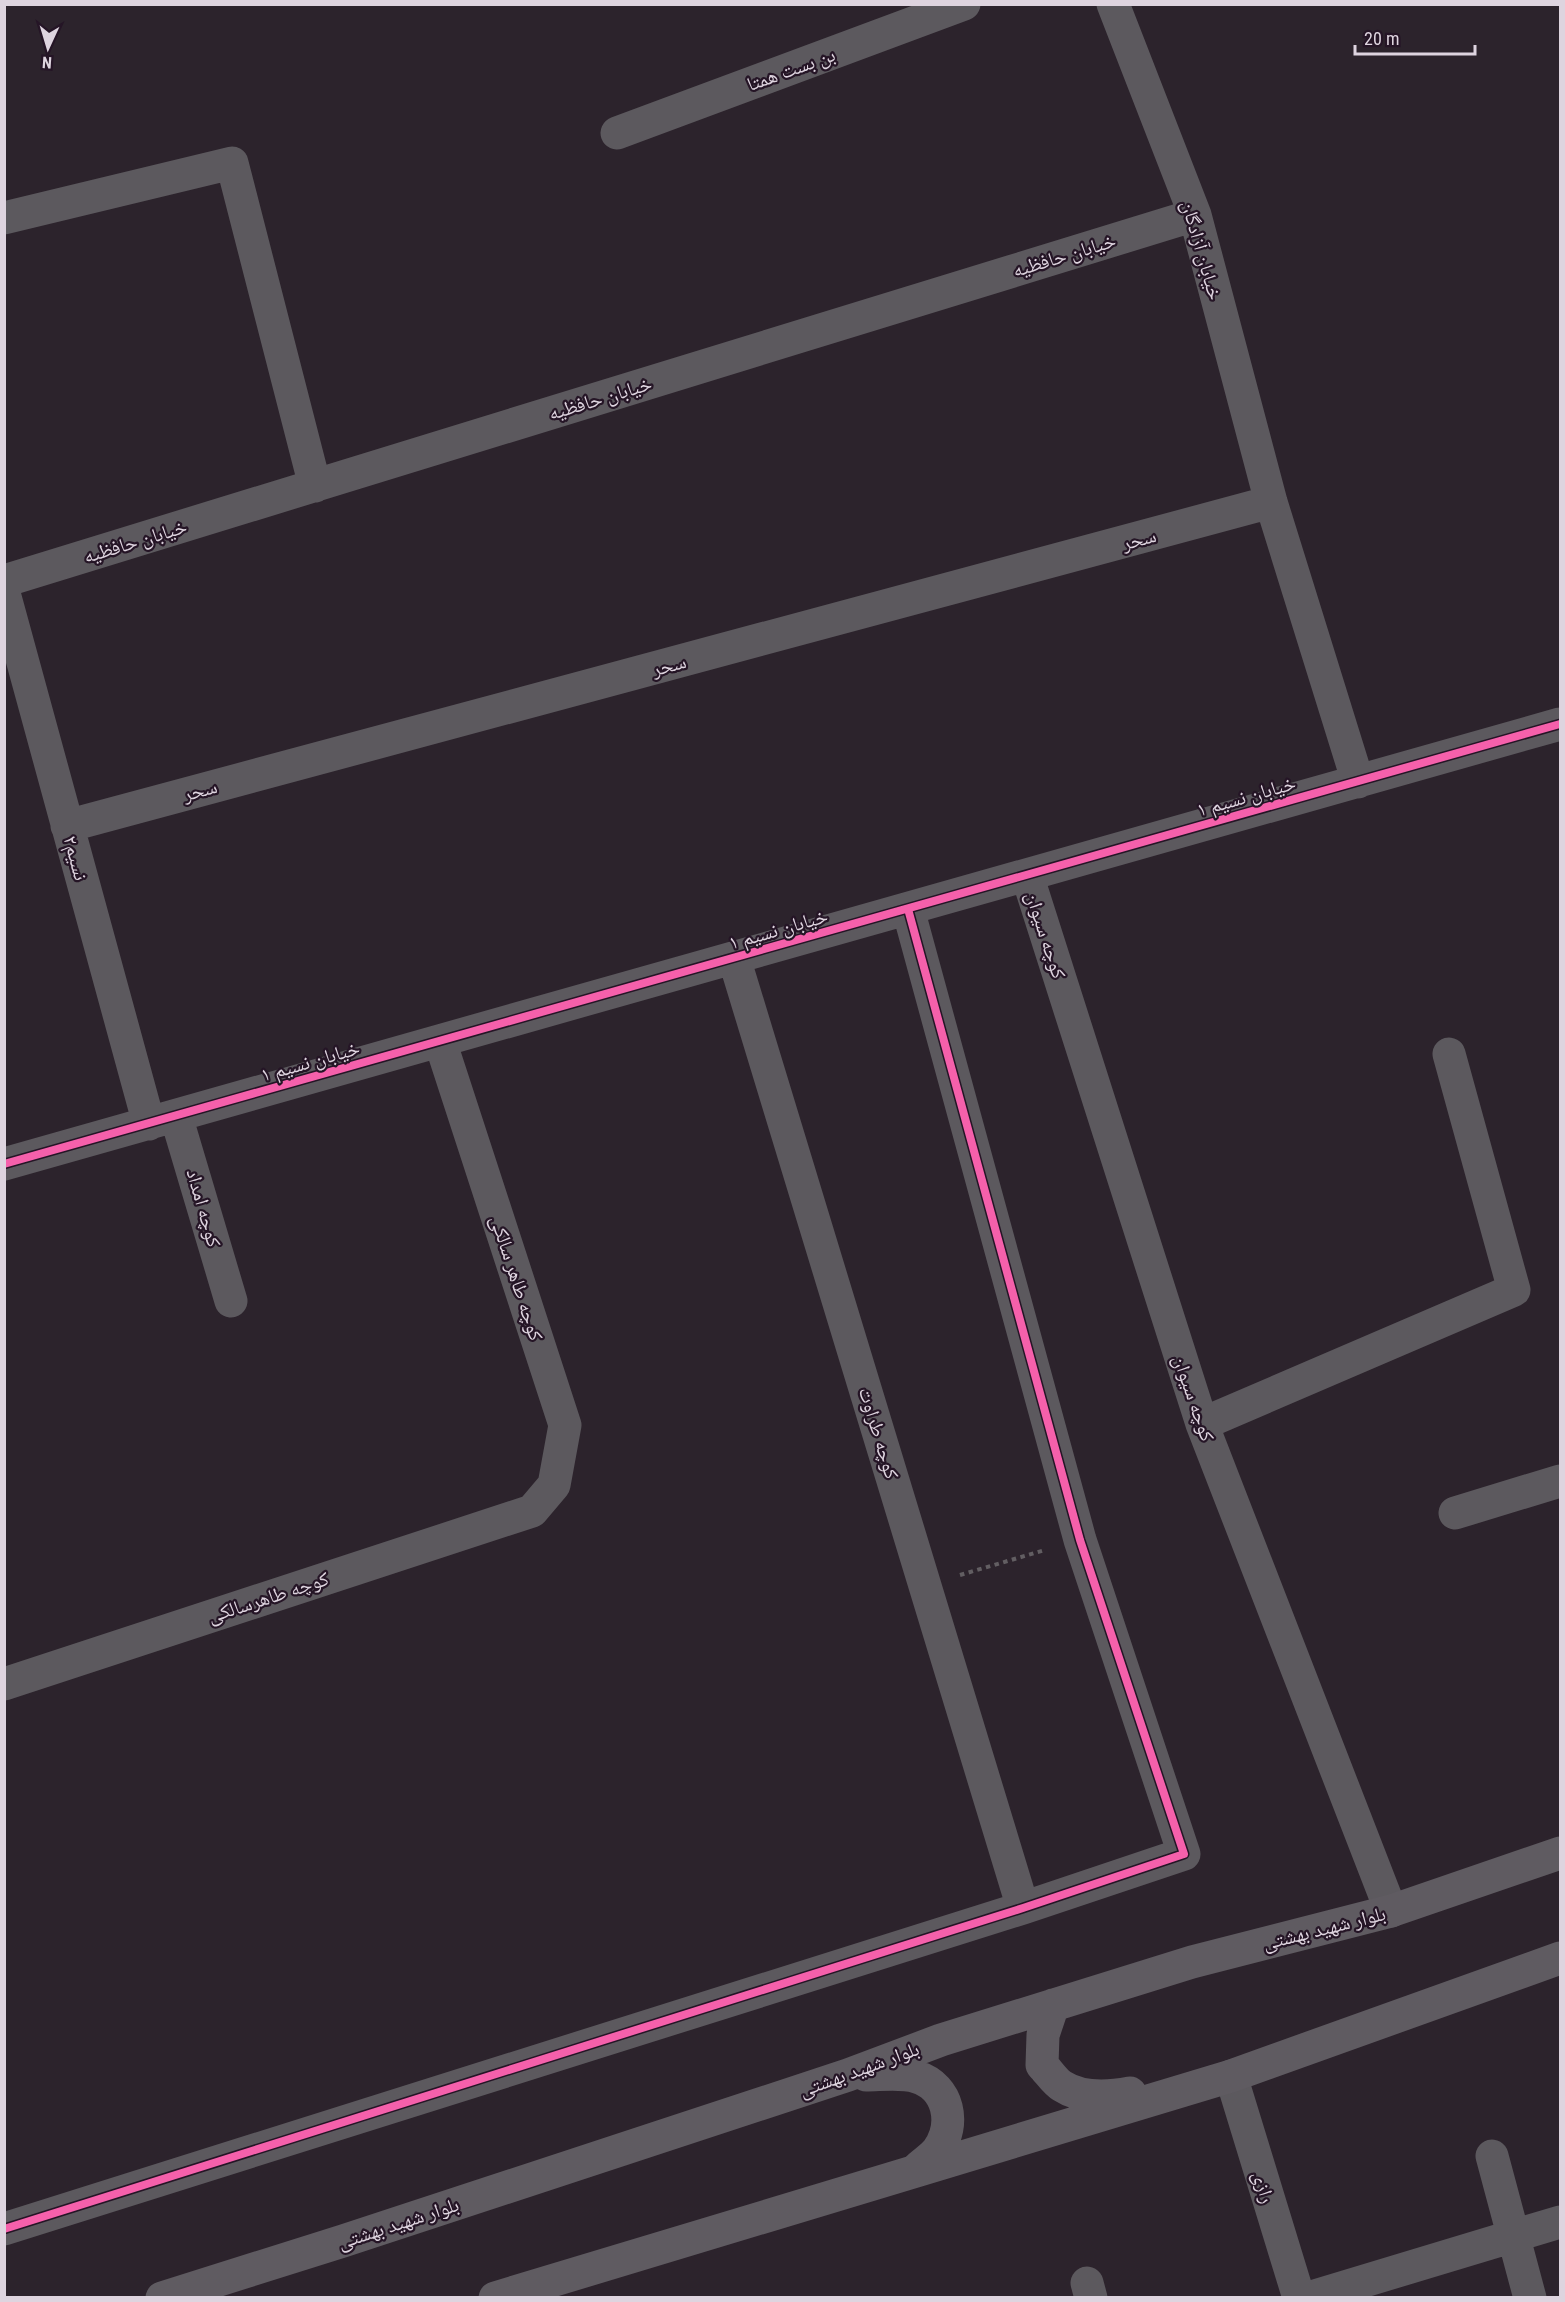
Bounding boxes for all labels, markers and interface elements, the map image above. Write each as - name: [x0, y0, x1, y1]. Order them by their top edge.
- north arrow: [18, 18, 78, 78]
- scale bar: [1355, 18, 1475, 56]
- text: 20 m: [1364, 28, 1399, 49]
- street label: بن بست همتا: [744, 42, 838, 96]
- text: N: [41, 53, 53, 72]
- street label: خیابان آزادگان: [1176, 197, 1228, 303]
- street label: خیابان حافظیه: [1009, 228, 1119, 282]
- street label: خیابان حافظیه: [545, 371, 655, 425]
- street label: خیابان حافظیه: [80, 514, 190, 568]
- street label: سحر: [1118, 523, 1159, 555]
- street label: سحر: [648, 649, 689, 681]
- street label: خیابان نسیم ۱: [1194, 770, 1299, 824]
- street label: سحر: [179, 774, 220, 806]
- street label: نسیم۲: [57, 833, 93, 884]
- street label: کوچه سیوان: [1021, 888, 1071, 982]
- street label: خیابان نسیم ۱: [726, 903, 831, 957]
- street label: خیابان نسیم ۱: [258, 1035, 363, 1089]
- street label: کوچه امداد: [181, 1166, 227, 1250]
- street label: کوچه طاهر سالکی: [485, 1212, 549, 1344]
- street label: کوچه سیوان: [1168, 1351, 1220, 1445]
- street label: کوچه طراوت: [854, 1384, 904, 1482]
- street label: کوچه طاهرسالکی: [204, 1566, 332, 1628]
- street label: بلوار شهید بهشتی: [1260, 1901, 1388, 1955]
- street label: بلوار شهید بهشتی: [796, 2036, 922, 2102]
- street label: رازی: [1248, 2168, 1280, 2206]
- street label: بلوار شهید بهشتی: [334, 2192, 462, 2254]

